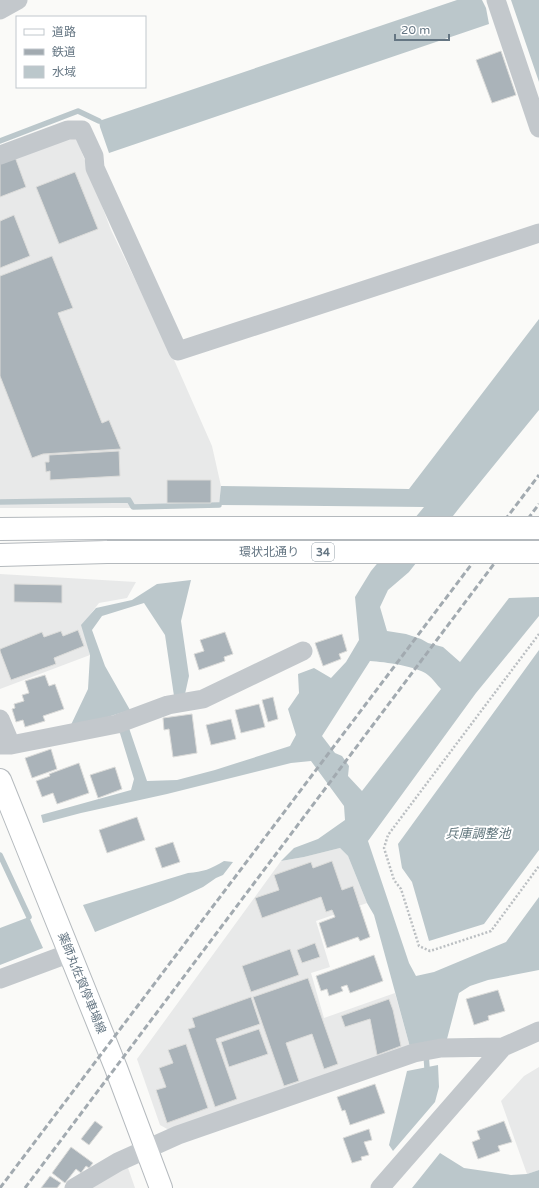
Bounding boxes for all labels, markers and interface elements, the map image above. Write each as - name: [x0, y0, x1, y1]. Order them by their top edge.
- legend: [16, 16, 146, 88]
- scale bar: [395, 16, 449, 42]
- text: 20 m: [401, 23, 430, 37]
- text: 道路: [52, 25, 76, 39]
- text: 鉄道: [52, 45, 76, 59]
- text: 水域: [52, 65, 76, 79]
- road number: 34: [312, 543, 334, 561]
- street label: 環状北通り: [239, 545, 299, 559]
- water label: 兵庫調整池: [445, 826, 512, 842]
- street label: 薬師丸佐賀停車場線: [55, 930, 109, 1036]

